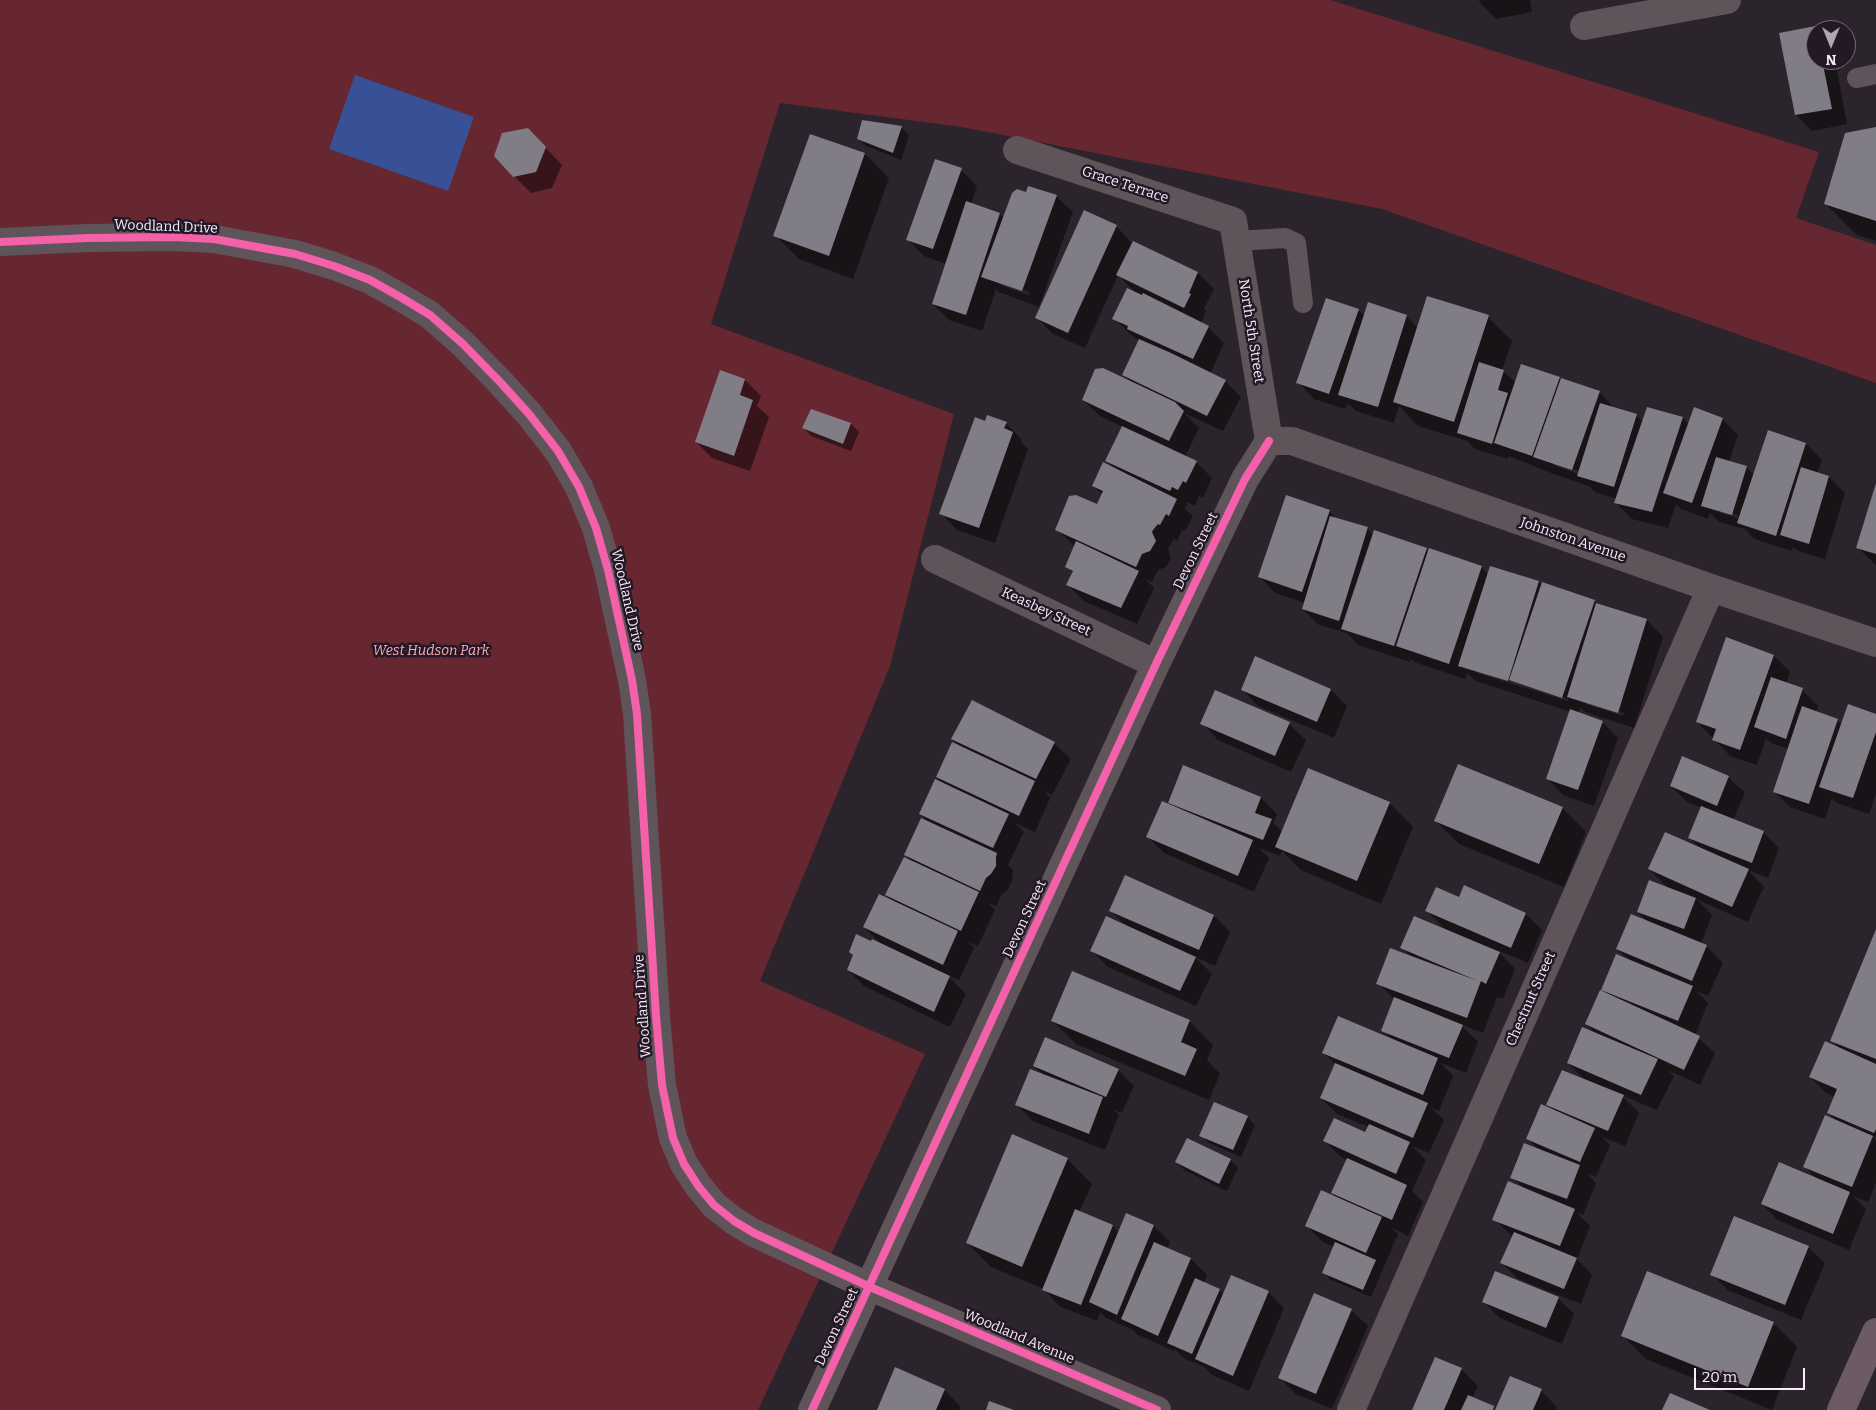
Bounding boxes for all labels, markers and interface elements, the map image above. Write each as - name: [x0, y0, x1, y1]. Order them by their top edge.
- north arrow: [1806, 20, 1856, 70]
- text: N: [1826, 51, 1836, 68]
- street label: Grace Terrace: [1079, 163, 1171, 207]
- street label: Woodland Drive: [114, 217, 218, 237]
- street label: North 5th Street: [1234, 278, 1268, 384]
- street label: Devon Street: [1170, 510, 1222, 592]
- street label: Johnston Avenue: [1518, 514, 1628, 566]
- street label: Woodland Drive: [607, 548, 647, 652]
- street label: Keasbey Street: [999, 584, 1093, 640]
- park label: West Hudson Park: [373, 643, 489, 659]
- street label: Devon Street: [1000, 878, 1050, 960]
- street label: Chestnut Street: [1503, 949, 1559, 1049]
- street label: Woodland Drive: [631, 954, 655, 1058]
- street label: Devon Street: [812, 1286, 862, 1368]
- street label: Woodland Avenue: [961, 1306, 1077, 1368]
- scale bar: [1696, 1358, 1807, 1390]
- text: 20 m: [1702, 1368, 1737, 1386]

